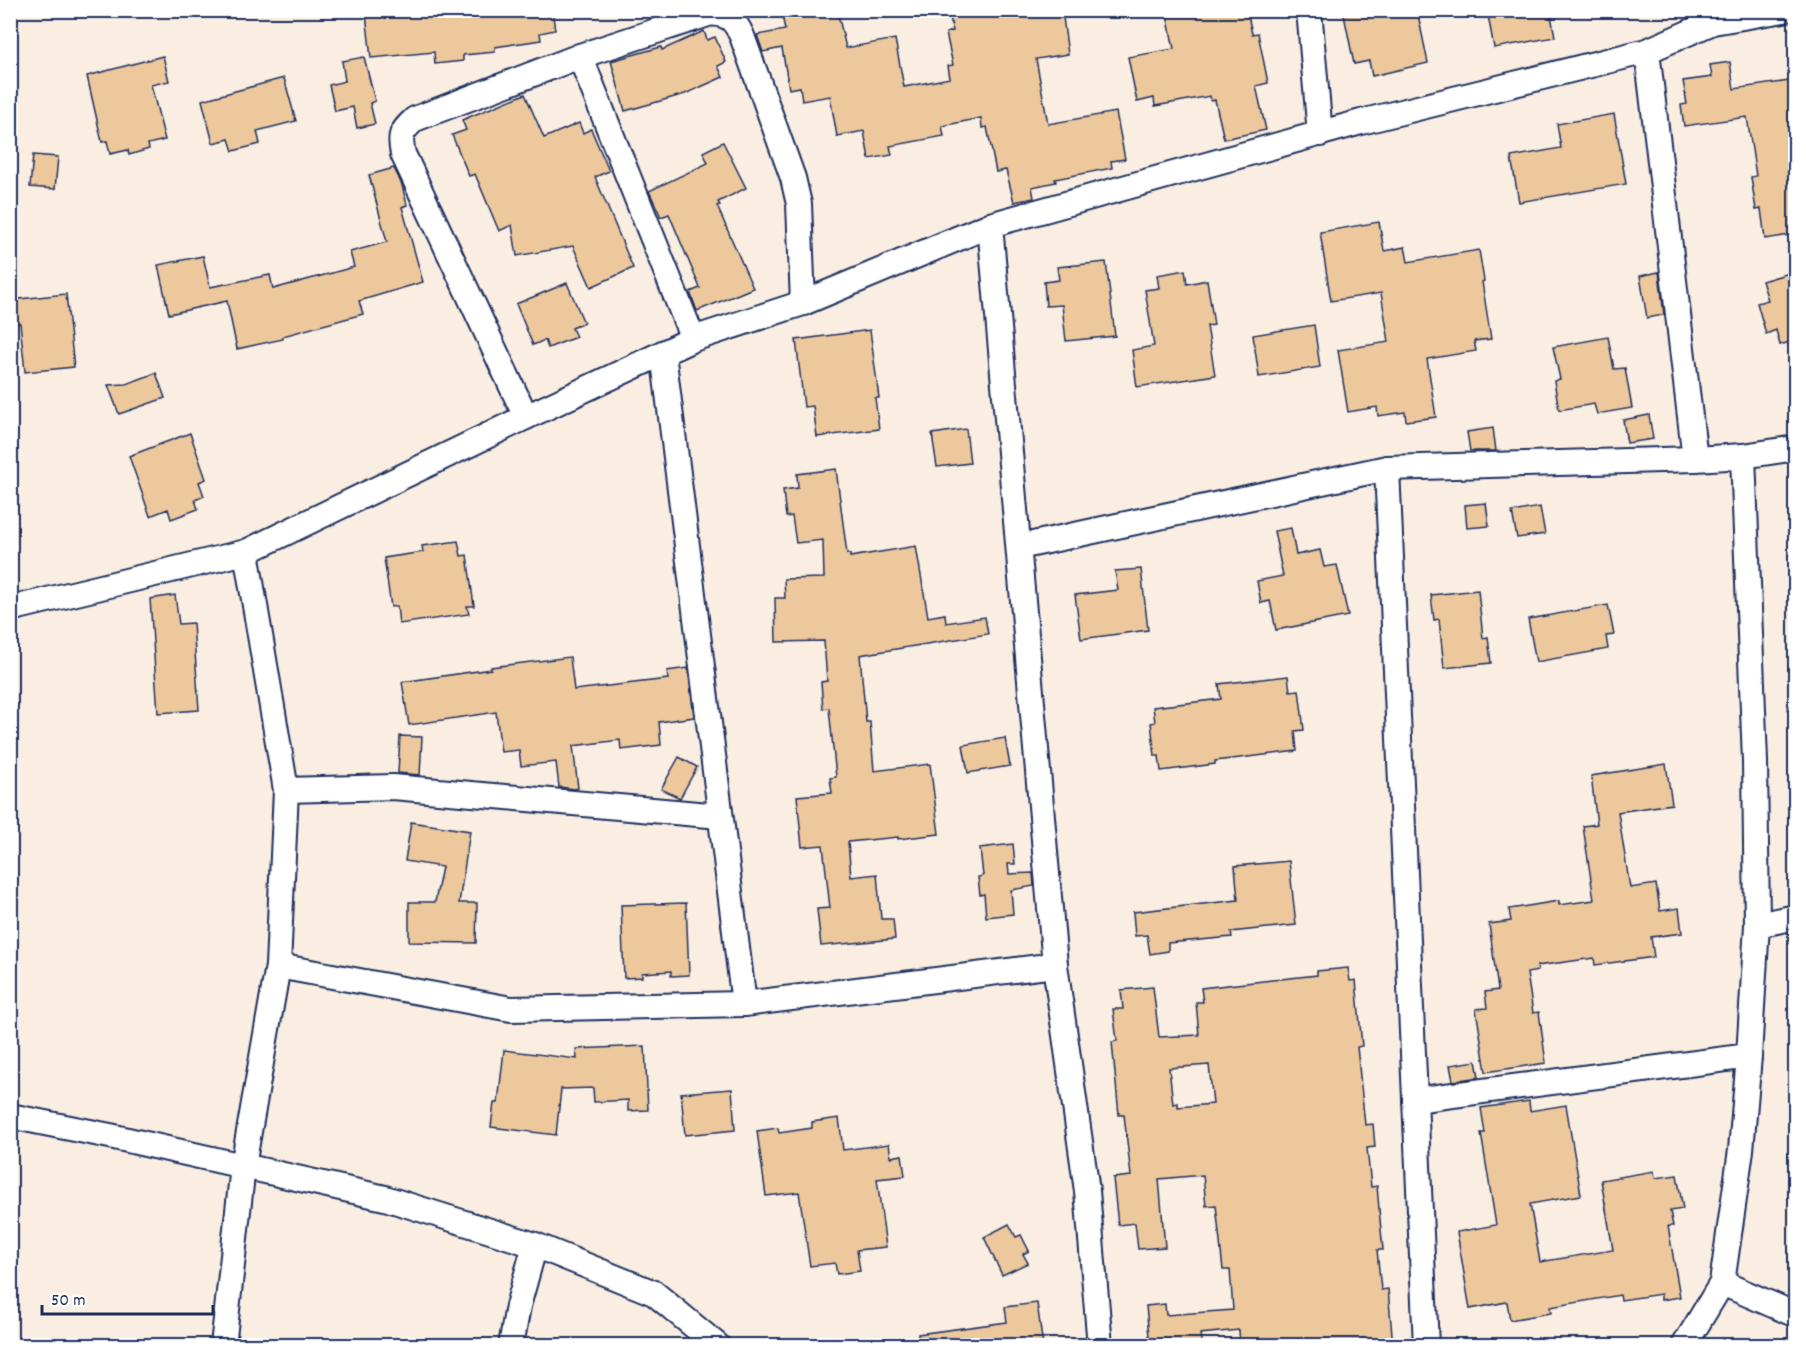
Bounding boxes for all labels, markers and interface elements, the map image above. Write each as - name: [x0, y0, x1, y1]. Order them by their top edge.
- scale bar: [42, 1278, 213, 1316]
- text: 50 m: [51, 1289, 86, 1314]

